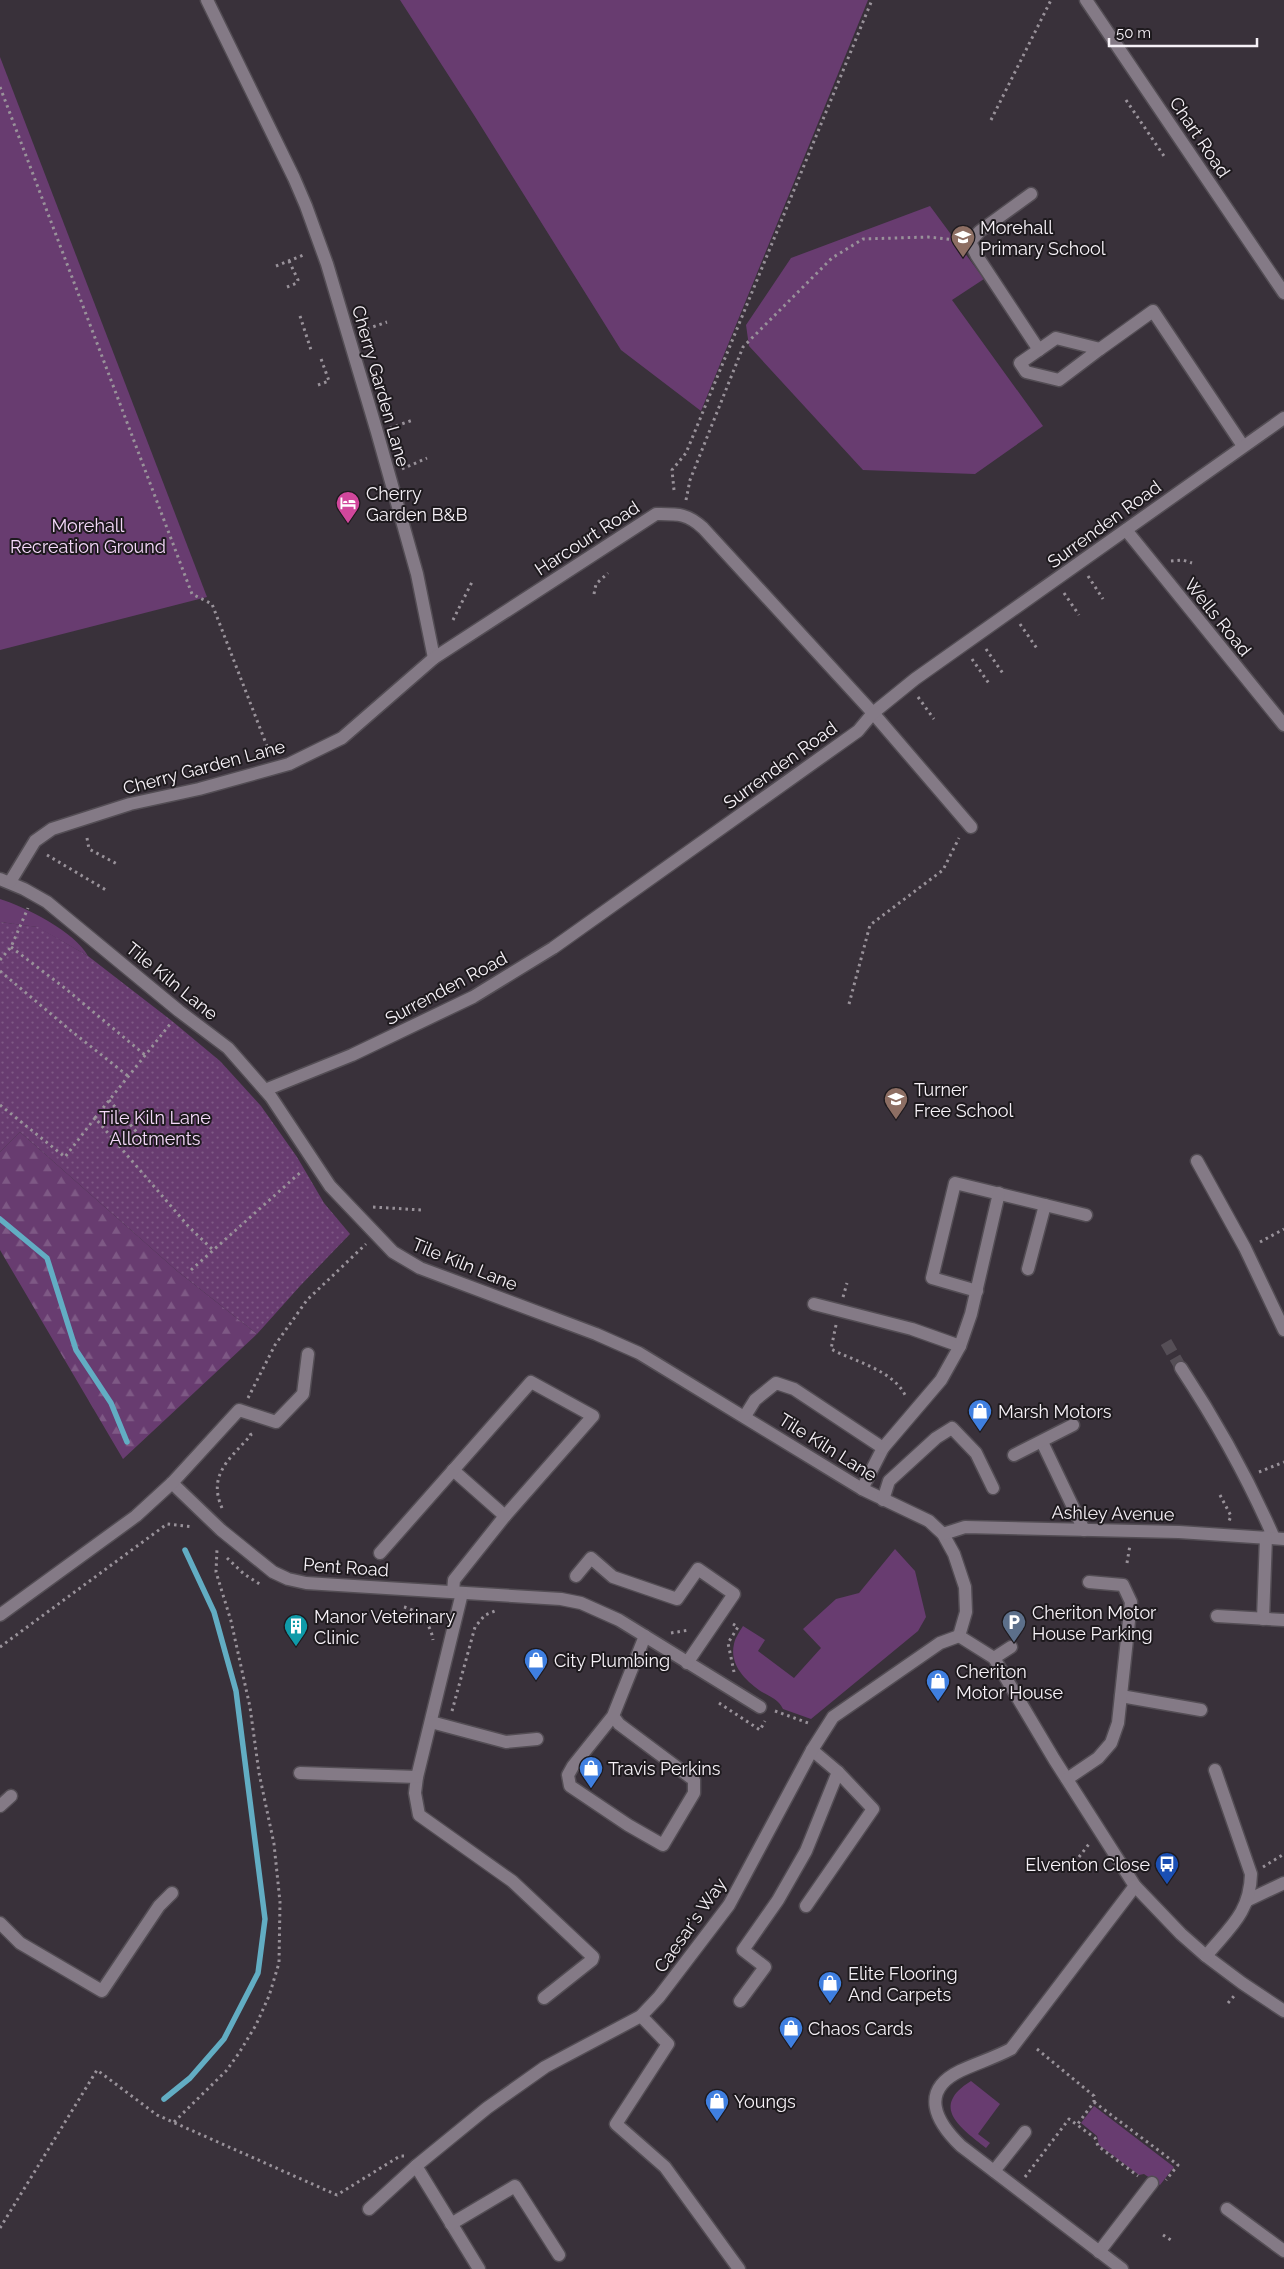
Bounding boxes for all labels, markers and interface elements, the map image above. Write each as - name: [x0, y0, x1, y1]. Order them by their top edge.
- scale bar: [1109, 15, 1256, 47]
- text: 50 m: [1116, 24, 1151, 42]
- street label: Chart Road: [1165, 93, 1235, 181]
- place label: Morehall Primary School: [980, 217, 1106, 259]
- school or university icon: Morehall Primary School: [950, 224, 976, 258]
- street label: Cherry Garden Lane: [348, 303, 414, 470]
- street label: Surrenden Road: [1043, 476, 1165, 572]
- place label: Cherry Garden B&B: [366, 483, 468, 525]
- hotel icon: Cherry Garden B&B: [335, 490, 361, 524]
- street label: Harcourt Road: [531, 496, 643, 580]
- park label: Morehall Recreation Ground: [10, 515, 166, 557]
- street label: Wells Road: [1180, 574, 1256, 660]
- street label: Surrenden Road: [719, 717, 841, 813]
- street label: Cherry Garden Lane: [121, 735, 288, 799]
- street label: Tile Kiln Lane: [122, 938, 222, 1025]
- street label: Surrenden Road: [381, 947, 511, 1029]
- place label: Turner Free School: [914, 1079, 1013, 1121]
- school or university icon: Turner Free School: [883, 1086, 909, 1120]
- park label: Tile Kiln Lane Allotments: [99, 1107, 211, 1149]
- street label: Tile Kiln Lane: [409, 1233, 521, 1295]
- shop icon: Marsh Motors: [967, 1398, 993, 1432]
- place label: Marsh Motors: [998, 1401, 1112, 1422]
- street label: Tile Kiln Lane: [775, 1408, 881, 1486]
- street label: Ashley Avenue: [1051, 1501, 1175, 1525]
- street label: Pent Road: [302, 1554, 390, 1580]
- place label: Cheriton Motor House Parking: [1032, 1602, 1157, 1644]
- place label: Manor Veterinary Clinic: [314, 1606, 455, 1648]
- parking icon: Cheriton Motor House Parking: [1001, 1609, 1027, 1643]
- building icon: Manor Veterinary Clinic: [283, 1613, 309, 1647]
- shop icon: City Plumbing: [523, 1647, 549, 1681]
- place label: City Plumbing: [554, 1650, 670, 1671]
- place label: Cheriton Motor House: [956, 1661, 1064, 1703]
- shop icon: Cheriton Motor House: [925, 1668, 951, 1702]
- shop icon: Travis Perkins: [578, 1755, 604, 1789]
- place label: Travis Perkins: [608, 1758, 721, 1779]
- bus stop icon: Elventon Close: [1154, 1851, 1180, 1885]
- place label: Elventon Close: [1025, 1854, 1150, 1875]
- street label: Caesar's Way: [650, 1873, 731, 1976]
- place label: Elite Flooring And Carpets: [848, 1963, 958, 2005]
- shop icon: Elite Flooring And Carpets: [817, 1970, 843, 2004]
- shop icon: Chaos Cards: [778, 2015, 804, 2049]
- place label: Chaos Cards: [808, 2018, 913, 2039]
- shop icon: Youngs: [704, 2088, 730, 2122]
- place label: Youngs: [734, 2091, 796, 2112]

